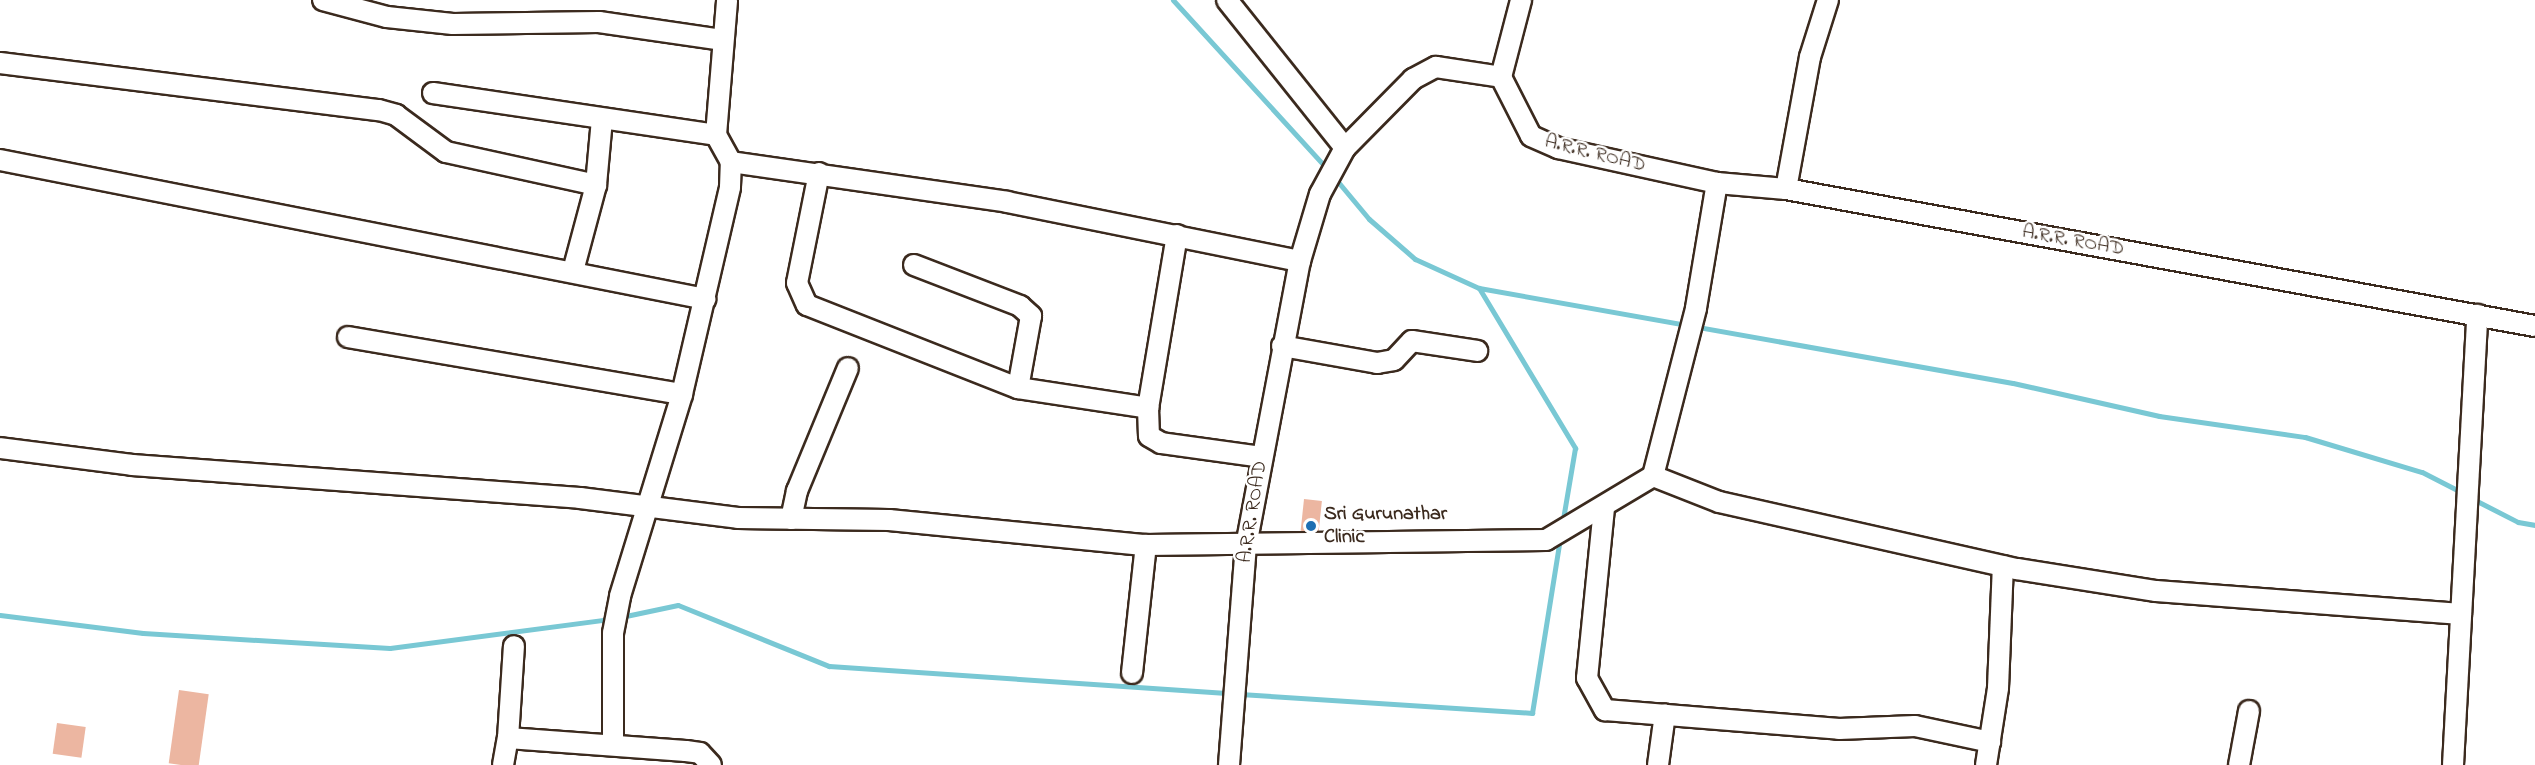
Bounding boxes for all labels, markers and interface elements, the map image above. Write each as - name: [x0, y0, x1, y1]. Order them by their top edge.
- street label: A.R.R. ROAD: [1542, 130, 1648, 178]
- street label: A.R.R. ROAD: [2020, 220, 2126, 262]
- street label: A.R.R. ROAD: [1233, 459, 1273, 565]
- place label: Sri Gurunathar Clinic: [1324, 502, 1447, 549]
- marker: Sri Gurunathar Clinic: [1302, 517, 1320, 535]

